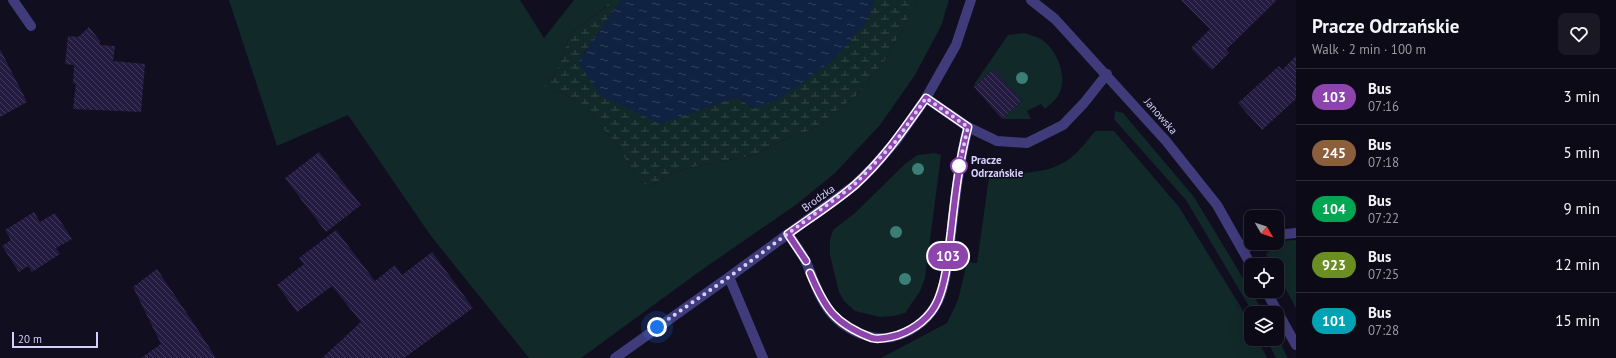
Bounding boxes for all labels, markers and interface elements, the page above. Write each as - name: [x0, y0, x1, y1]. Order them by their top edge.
- button: heart: [1558, 13, 1600, 55]
- text: Pracze Odrzańskie: [1312, 14, 1459, 38]
- text: Walk · 2 min · 100 m: [1312, 41, 1426, 58]
- text: Bus: [1368, 79, 1391, 98]
- text: 3 min: [1563, 87, 1600, 106]
- text: 103: [1322, 88, 1346, 106]
- street label: Janowska: [1141, 94, 1181, 137]
- text: 07:16: [1368, 98, 1399, 115]
- text: Bus: [1368, 135, 1391, 154]
- text: 5 min: [1563, 143, 1600, 162]
- text: 245: [1322, 144, 1346, 162]
- place label: Pracze Odrzańskie: [971, 153, 1024, 180]
- text: 07:18: [1368, 154, 1399, 171]
- marker: Pracze Odrzańskie: [950, 157, 968, 175]
- street label: Brodzka: [799, 181, 837, 215]
- text: Bus: [1368, 191, 1391, 210]
- text: 9 min: [1563, 199, 1600, 218]
- text: 104: [1322, 200, 1346, 218]
- north arrow: [1244, 210, 1284, 250]
- map controls: [1244, 210, 1284, 346]
- text: 07:22: [1368, 210, 1399, 227]
- line badge: 103: [925, 243, 971, 269]
- text: 103: [936, 247, 960, 265]
- text: Bus: [1368, 247, 1391, 266]
- text: 12 min: [1555, 255, 1600, 274]
- text: 923: [1322, 256, 1346, 274]
- button: locate: [1244, 258, 1284, 298]
- text: 07:25: [1368, 266, 1399, 283]
- text: Bus: [1368, 303, 1391, 322]
- button: layers: [1244, 306, 1284, 346]
- text: 15 min: [1555, 311, 1600, 330]
- text: 101: [1322, 312, 1346, 330]
- your location: [647, 317, 667, 337]
- text: 07:28: [1368, 322, 1399, 339]
- scale bar: [12, 330, 98, 349]
- text: 20 m: [18, 332, 42, 346]

